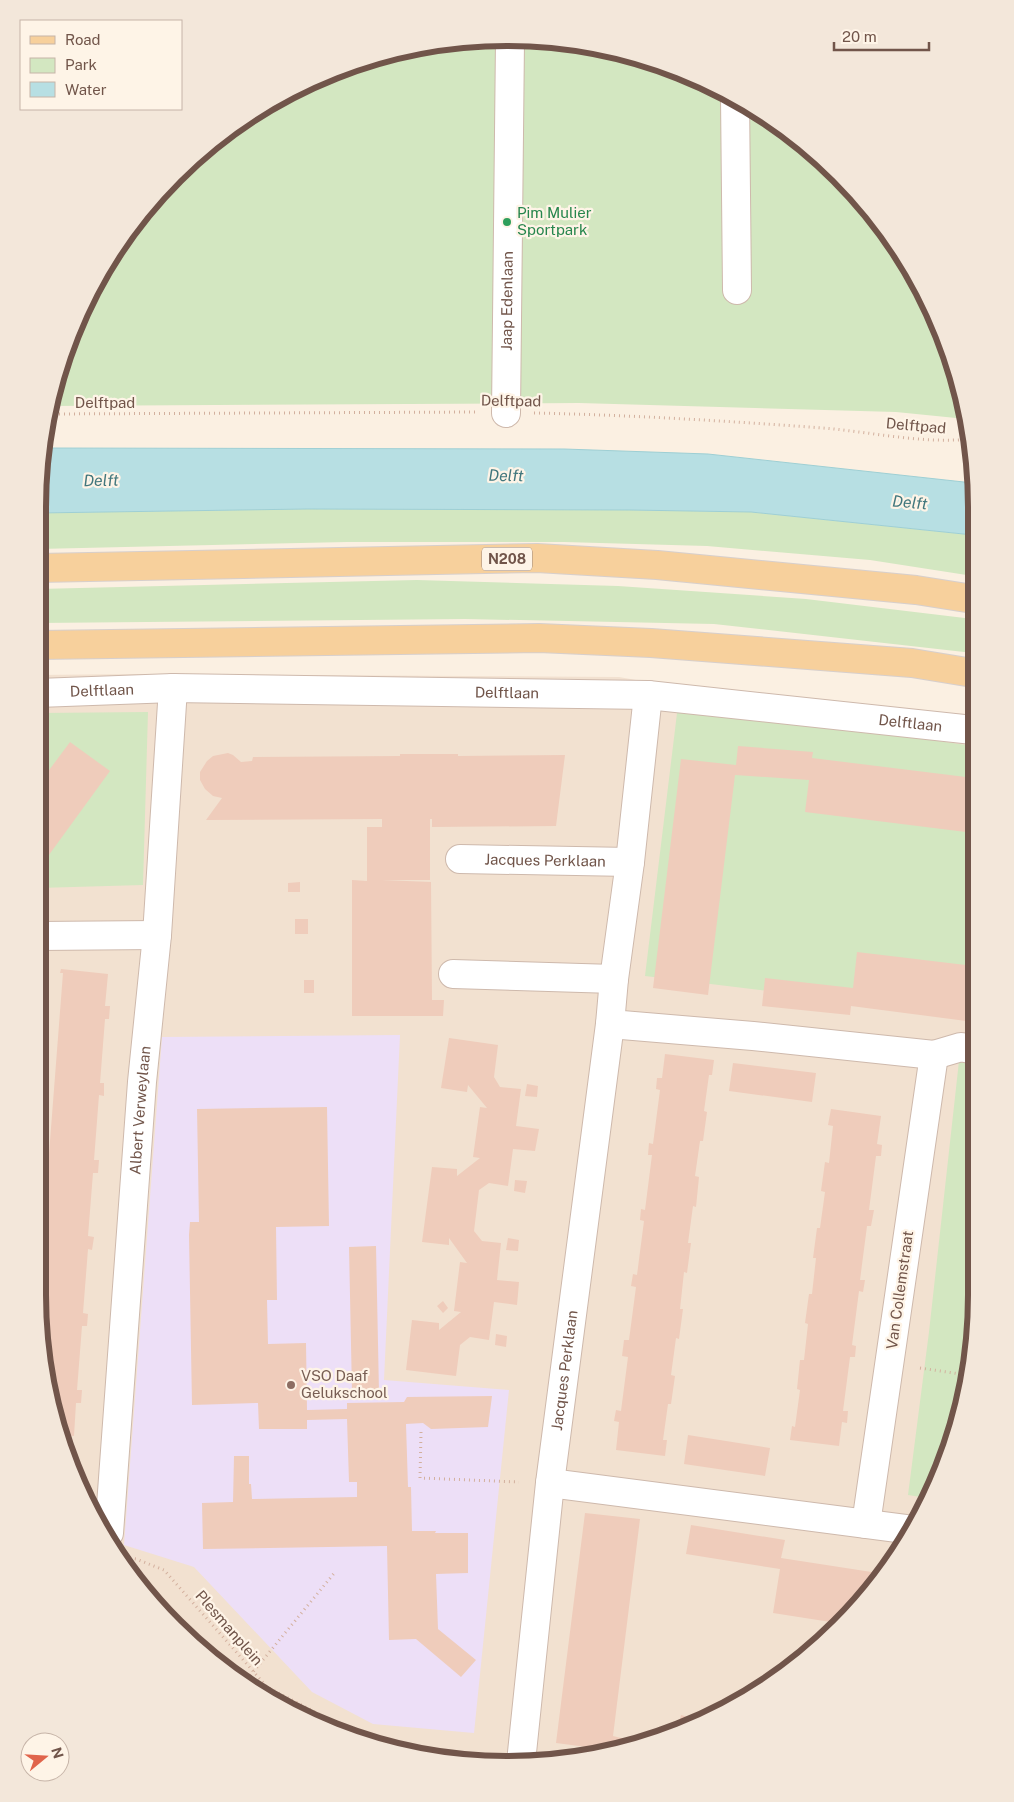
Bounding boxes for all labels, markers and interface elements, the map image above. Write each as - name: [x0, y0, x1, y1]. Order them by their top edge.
- legend: [20, 20, 182, 110]
- scale bar: [834, 20, 929, 52]
- text: 20 m: [842, 28, 877, 45]
- text: Road: [65, 31, 101, 48]
- text: Park: [65, 56, 97, 73]
- text: Water: [65, 81, 107, 98]
- place label: Pim Mulier Sportpark: [517, 204, 592, 238]
- marker: Pim Mulier Sportpark: [501, 216, 513, 228]
- street label: Jaap Edenlaan: [498, 251, 516, 351]
- street label: Delftpad: [481, 391, 541, 410]
- street label: Delftpad: [75, 394, 135, 411]
- street label: Delftpad: [885, 414, 947, 437]
- water label: Delft: [488, 466, 524, 485]
- water label: Delft: [83, 471, 119, 490]
- water label: Delft: [891, 491, 928, 514]
- road number: N208: [482, 548, 532, 570]
- street label: Delftlaan: [70, 680, 134, 700]
- street label: Delftlaan: [475, 683, 539, 701]
- street label: Delftlaan: [878, 711, 943, 735]
- street label: Jacques Perklaan: [484, 850, 606, 870]
- street label: Albert Verweylaan: [126, 1045, 154, 1175]
- street label: Van Collemstraat: [883, 1229, 916, 1350]
- street label: Jacques Perklaan: [548, 1309, 581, 1432]
- place label: VSO Daaf Gelukschool: [301, 1367, 388, 1401]
- marker: VSO Daaf Gelukschool: [285, 1379, 297, 1391]
- street label: Plesmanplein: [192, 1587, 267, 1669]
- north arrow: [20, 1732, 70, 1782]
- text: N: [48, 1745, 67, 1761]

